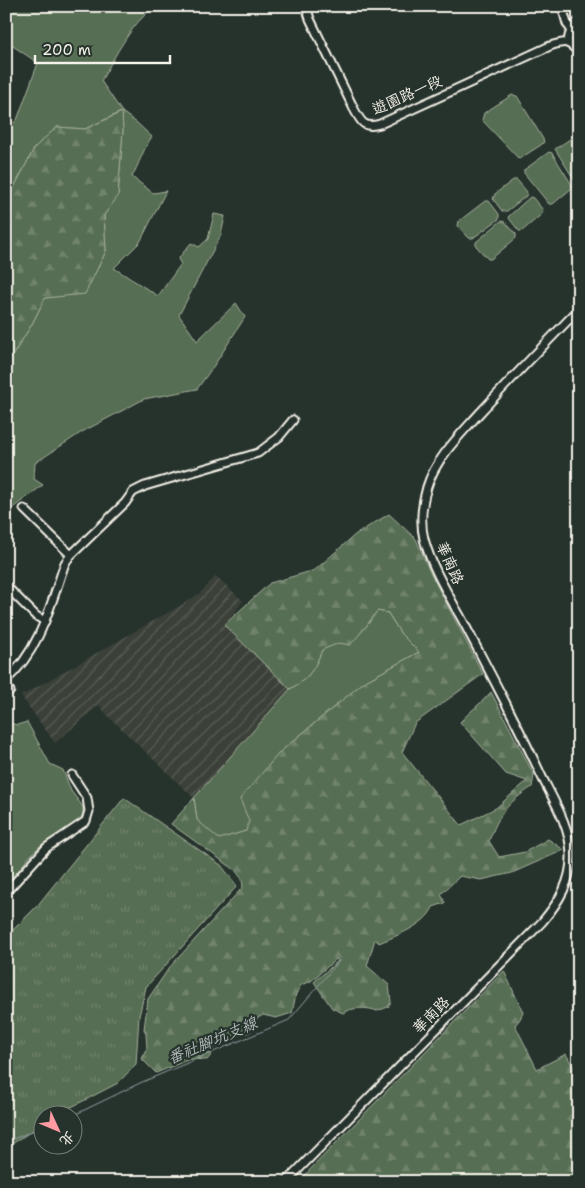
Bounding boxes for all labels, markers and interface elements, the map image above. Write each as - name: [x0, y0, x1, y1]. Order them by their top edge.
- scale bar: [35, 32, 170, 64]
- text: 200 m: [42, 40, 91, 60]
- street label: 遊園路一段: [369, 71, 445, 119]
- street label: 華南路: [432, 538, 468, 588]
- street label: 華南路: [408, 992, 454, 1038]
- water label: 番社腳坑支線: [164, 1012, 261, 1069]
- north arrow: [32, 1106, 82, 1156]
- text: 北: [56, 1128, 79, 1150]

